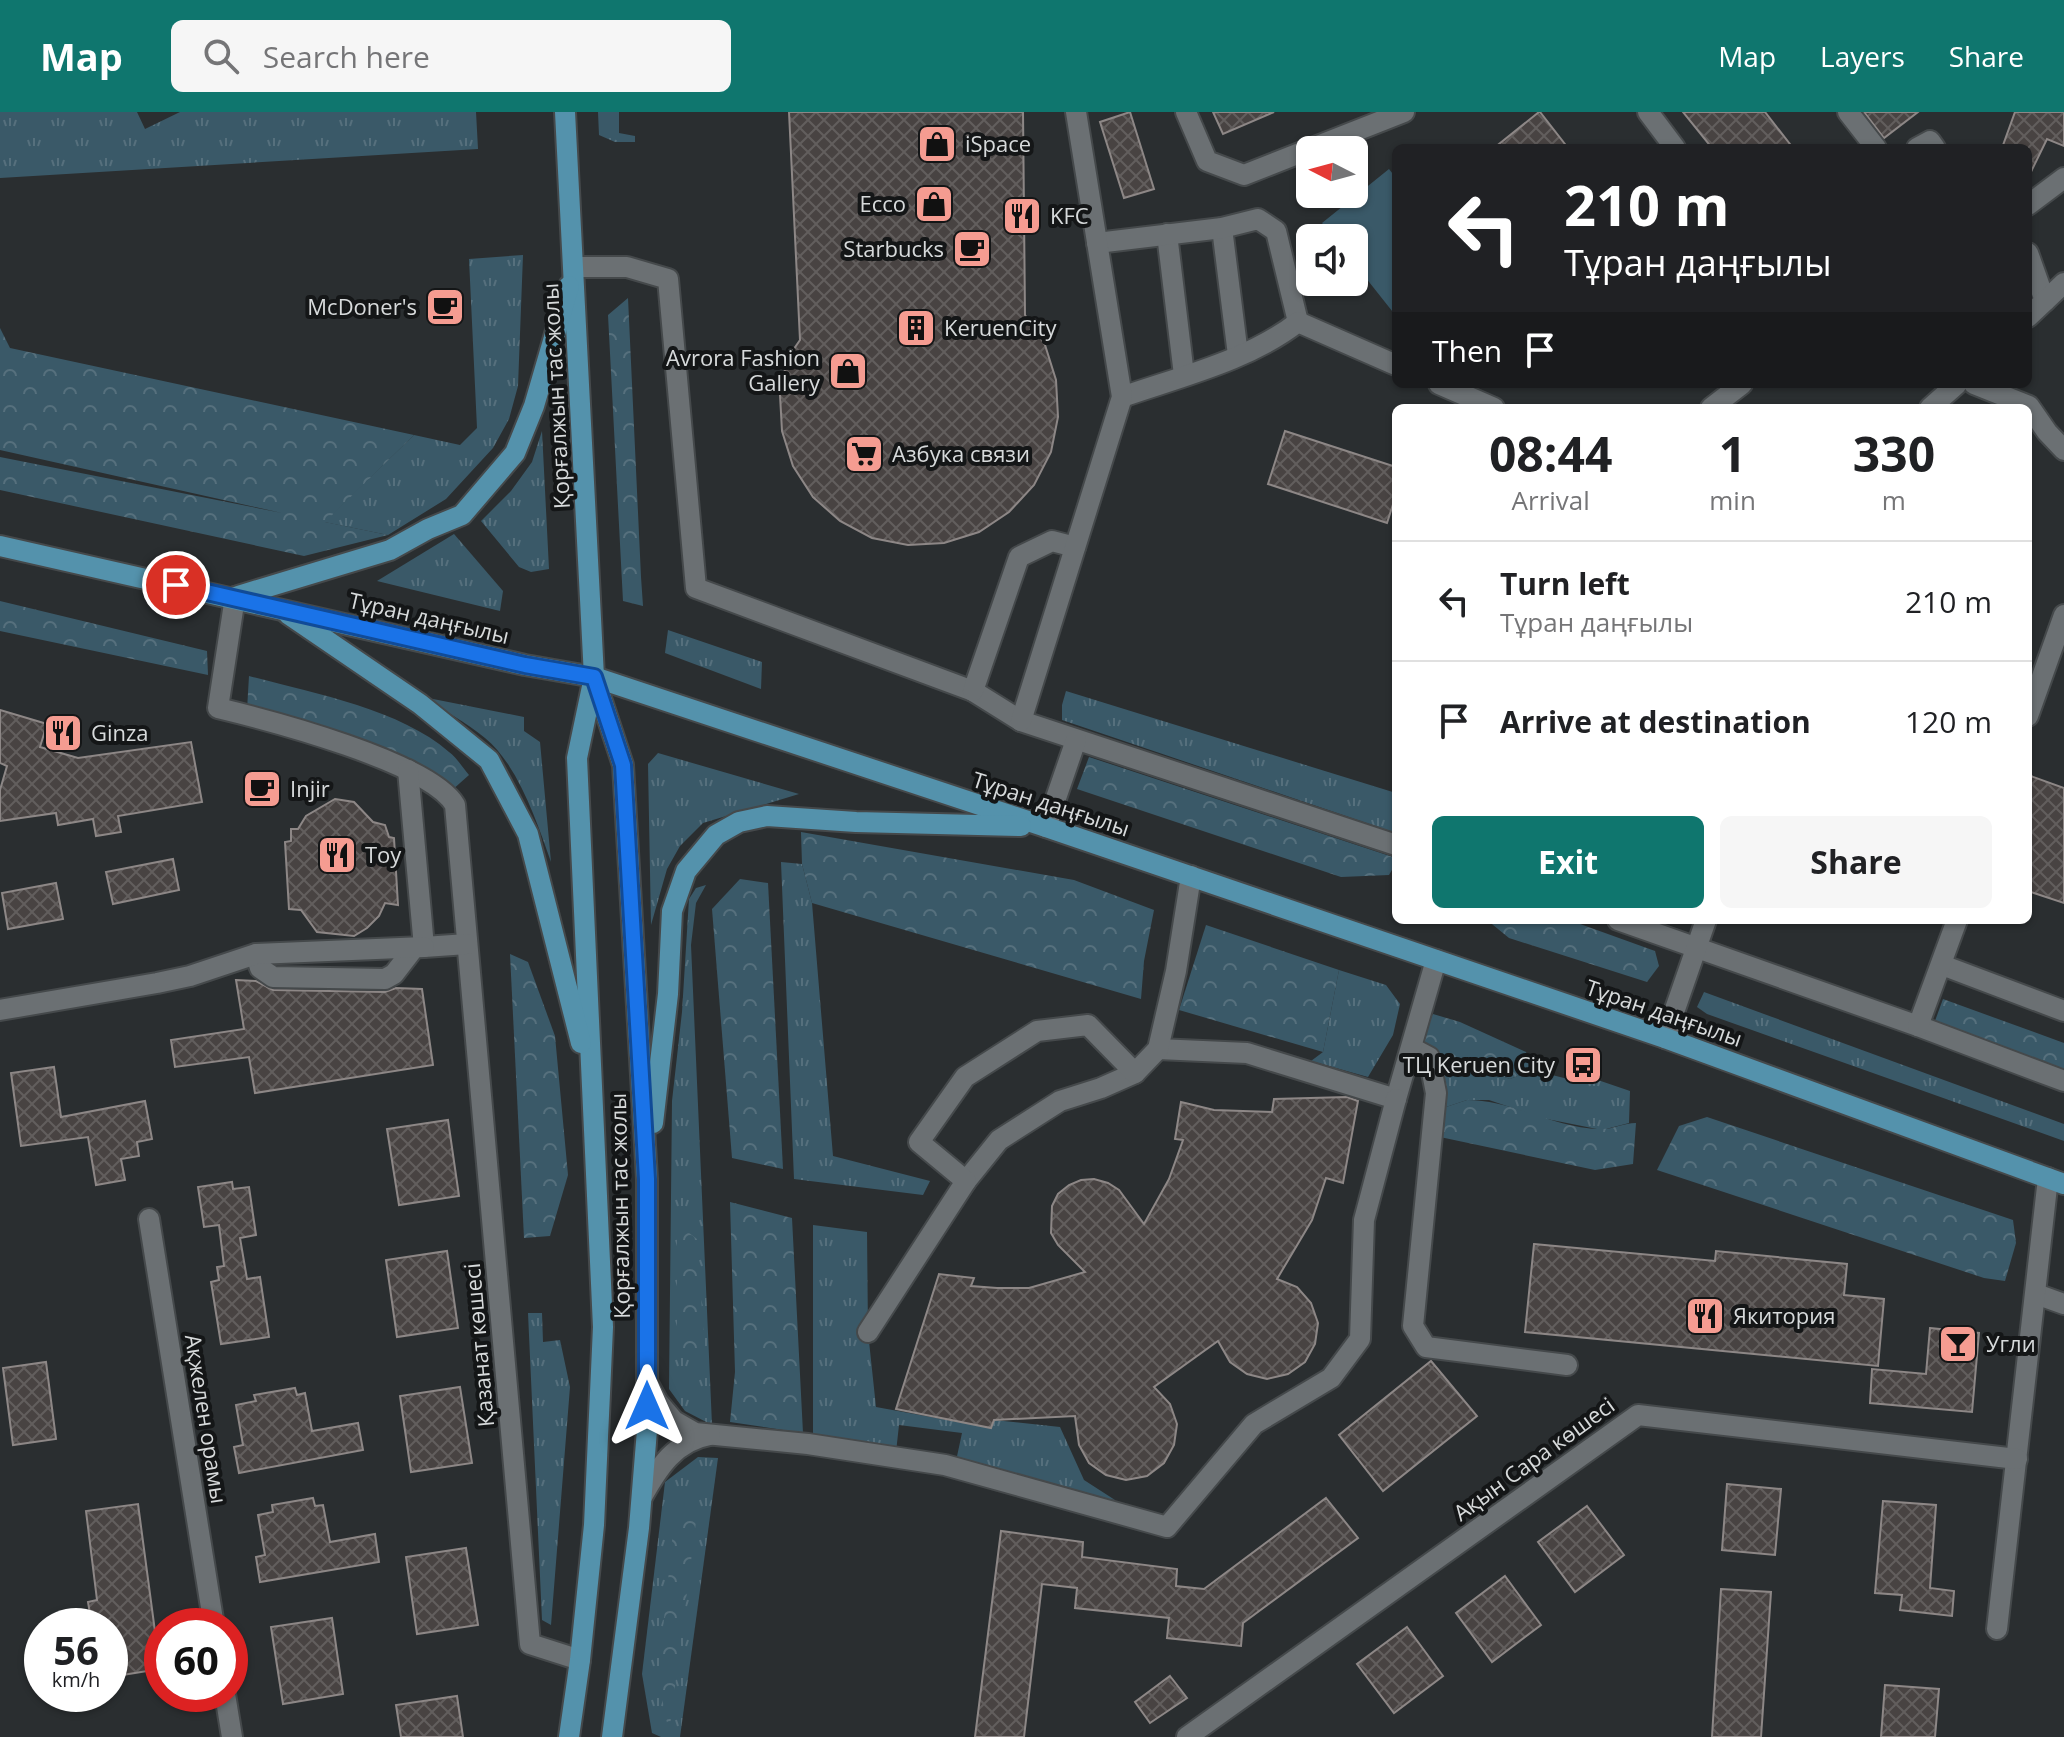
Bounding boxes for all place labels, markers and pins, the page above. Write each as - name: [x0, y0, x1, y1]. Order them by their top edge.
- shop icon: iSpace: [916, 123, 958, 165]
- place label: iSpace: [965, 128, 1031, 158]
- shop icon: Ecco: [913, 183, 955, 225]
- place label: Ecco: [859, 188, 906, 218]
- restaurant icon: KFC: [1001, 195, 1043, 237]
- place label: KFC: [1050, 200, 1089, 230]
- cafe icon: Starbucks: [951, 228, 993, 270]
- place label: Starbucks: [843, 233, 944, 263]
- cafe icon: McDoner's: [424, 286, 466, 328]
- place label: McDoner's: [307, 291, 417, 321]
- building icon: KeruenCity: [895, 307, 937, 349]
- place label: KeruenCity: [944, 312, 1057, 342]
- place label: Avrora Fashion Gallery: [666, 342, 821, 397]
- shop icon: Avrora Fashion Gallery: [827, 350, 869, 392]
- supermarket icon: Азбука связи: [843, 433, 885, 475]
- place label: Азбука связи: [892, 438, 1030, 468]
- pin: [142, 551, 210, 619]
- restaurant icon: Ginza: [42, 712, 84, 754]
- place label: Ginza: [91, 717, 149, 747]
- cafe icon: Injir: [241, 768, 283, 810]
- place label: Injir: [290, 773, 330, 803]
- restaurant icon: Toy: [316, 834, 358, 876]
- place label: Toy: [365, 839, 402, 869]
- bus stop icon: ТЦ Keruen City: [1562, 1044, 1604, 1086]
- place label: ТЦ Keruen City: [1403, 1049, 1556, 1079]
- restaurant icon: Якитория: [1684, 1295, 1726, 1337]
- place label: Якитория: [1733, 1300, 1835, 1330]
- bar icon: Угли: [1937, 1323, 1979, 1365]
- place label: Угли: [1986, 1328, 2036, 1358]

